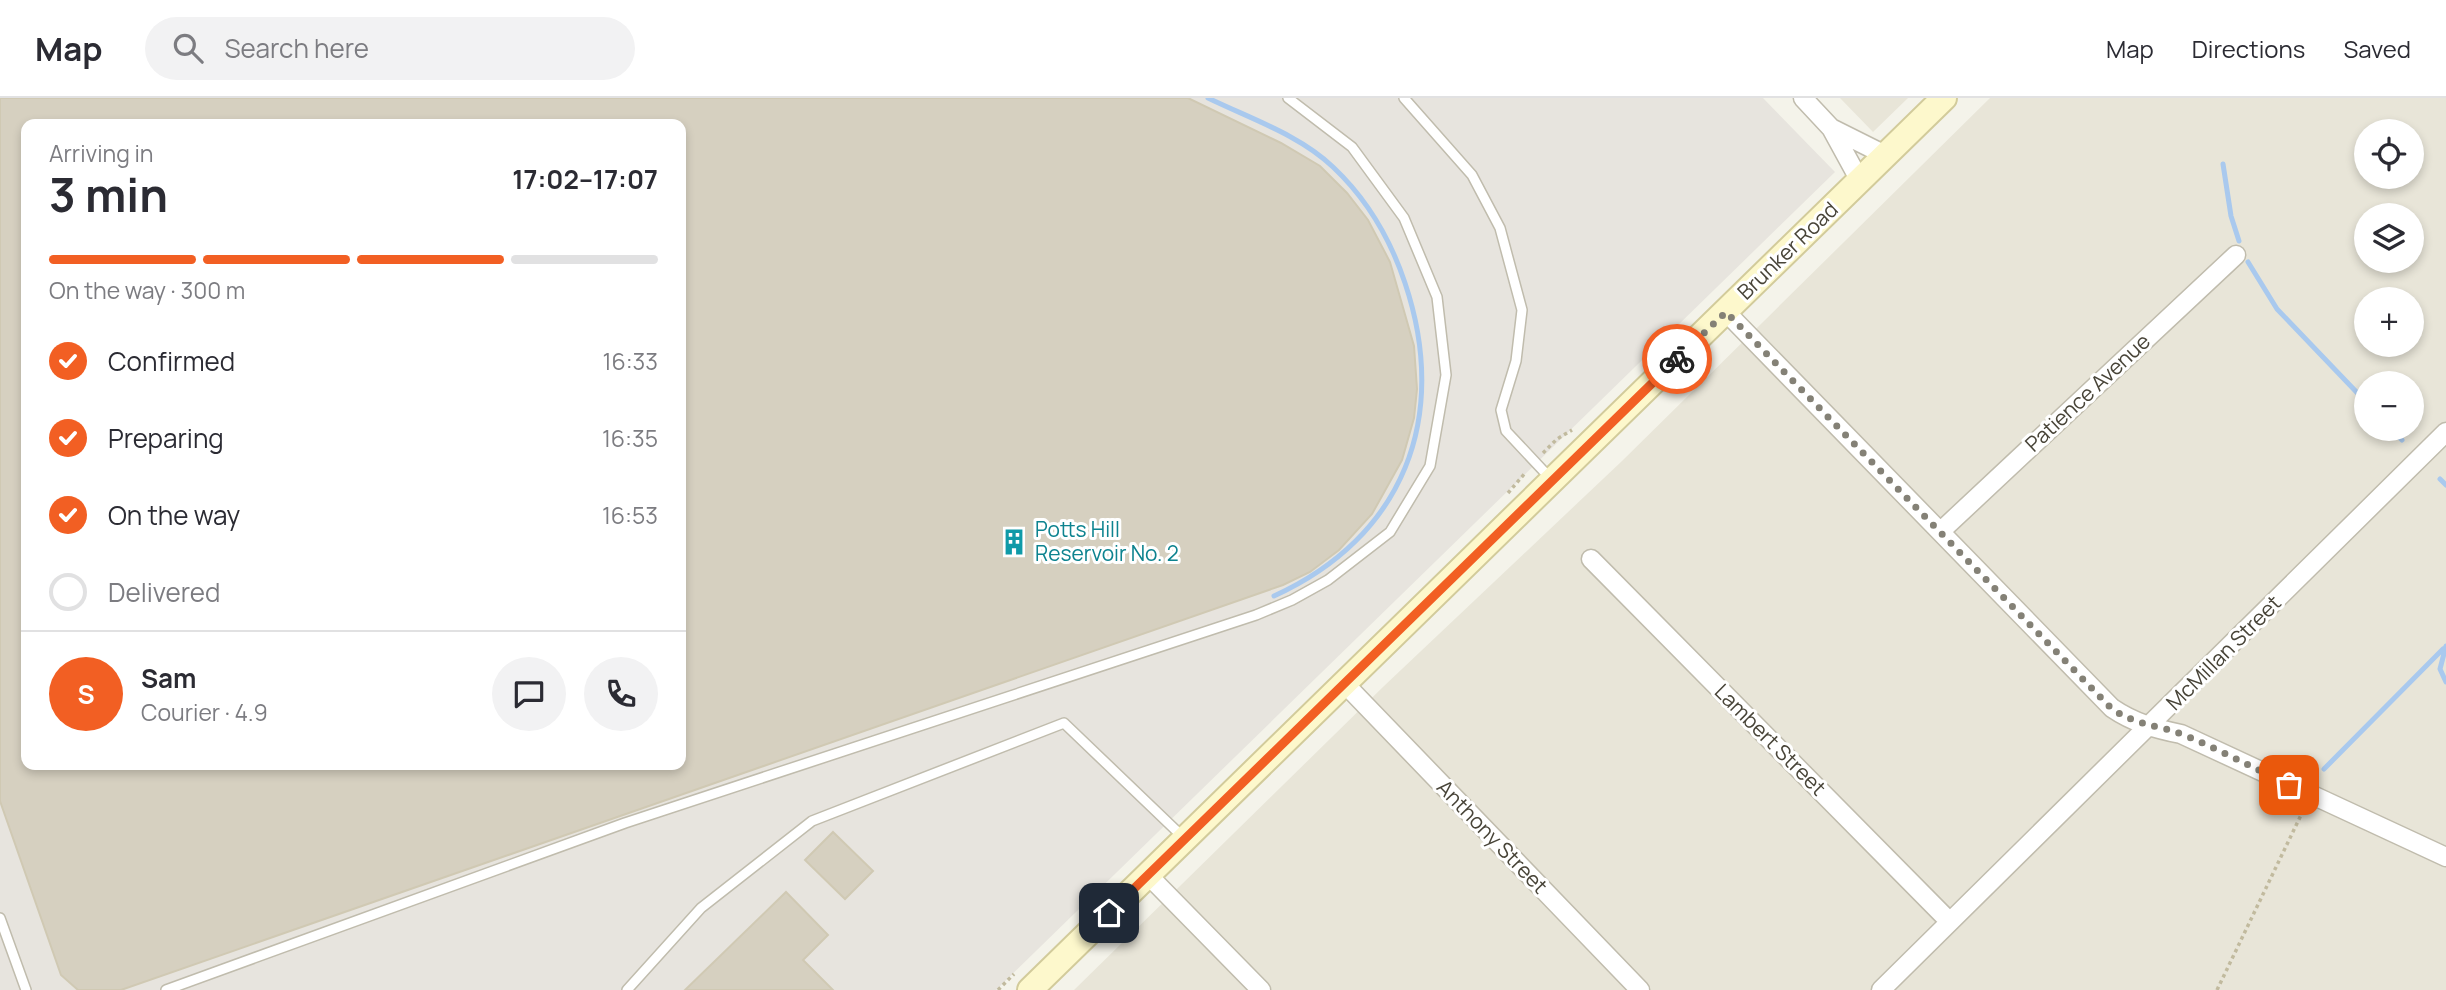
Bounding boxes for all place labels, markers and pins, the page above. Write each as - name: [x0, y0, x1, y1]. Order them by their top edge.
- place label: Potts Hill Reservoir No. 2: [1035, 515, 1179, 567]
- building icon: Potts Hill Reservoir No. 2: [999, 527, 1029, 557]
- pin: [2259, 755, 2319, 815]
- pin: [1079, 883, 1139, 943]

